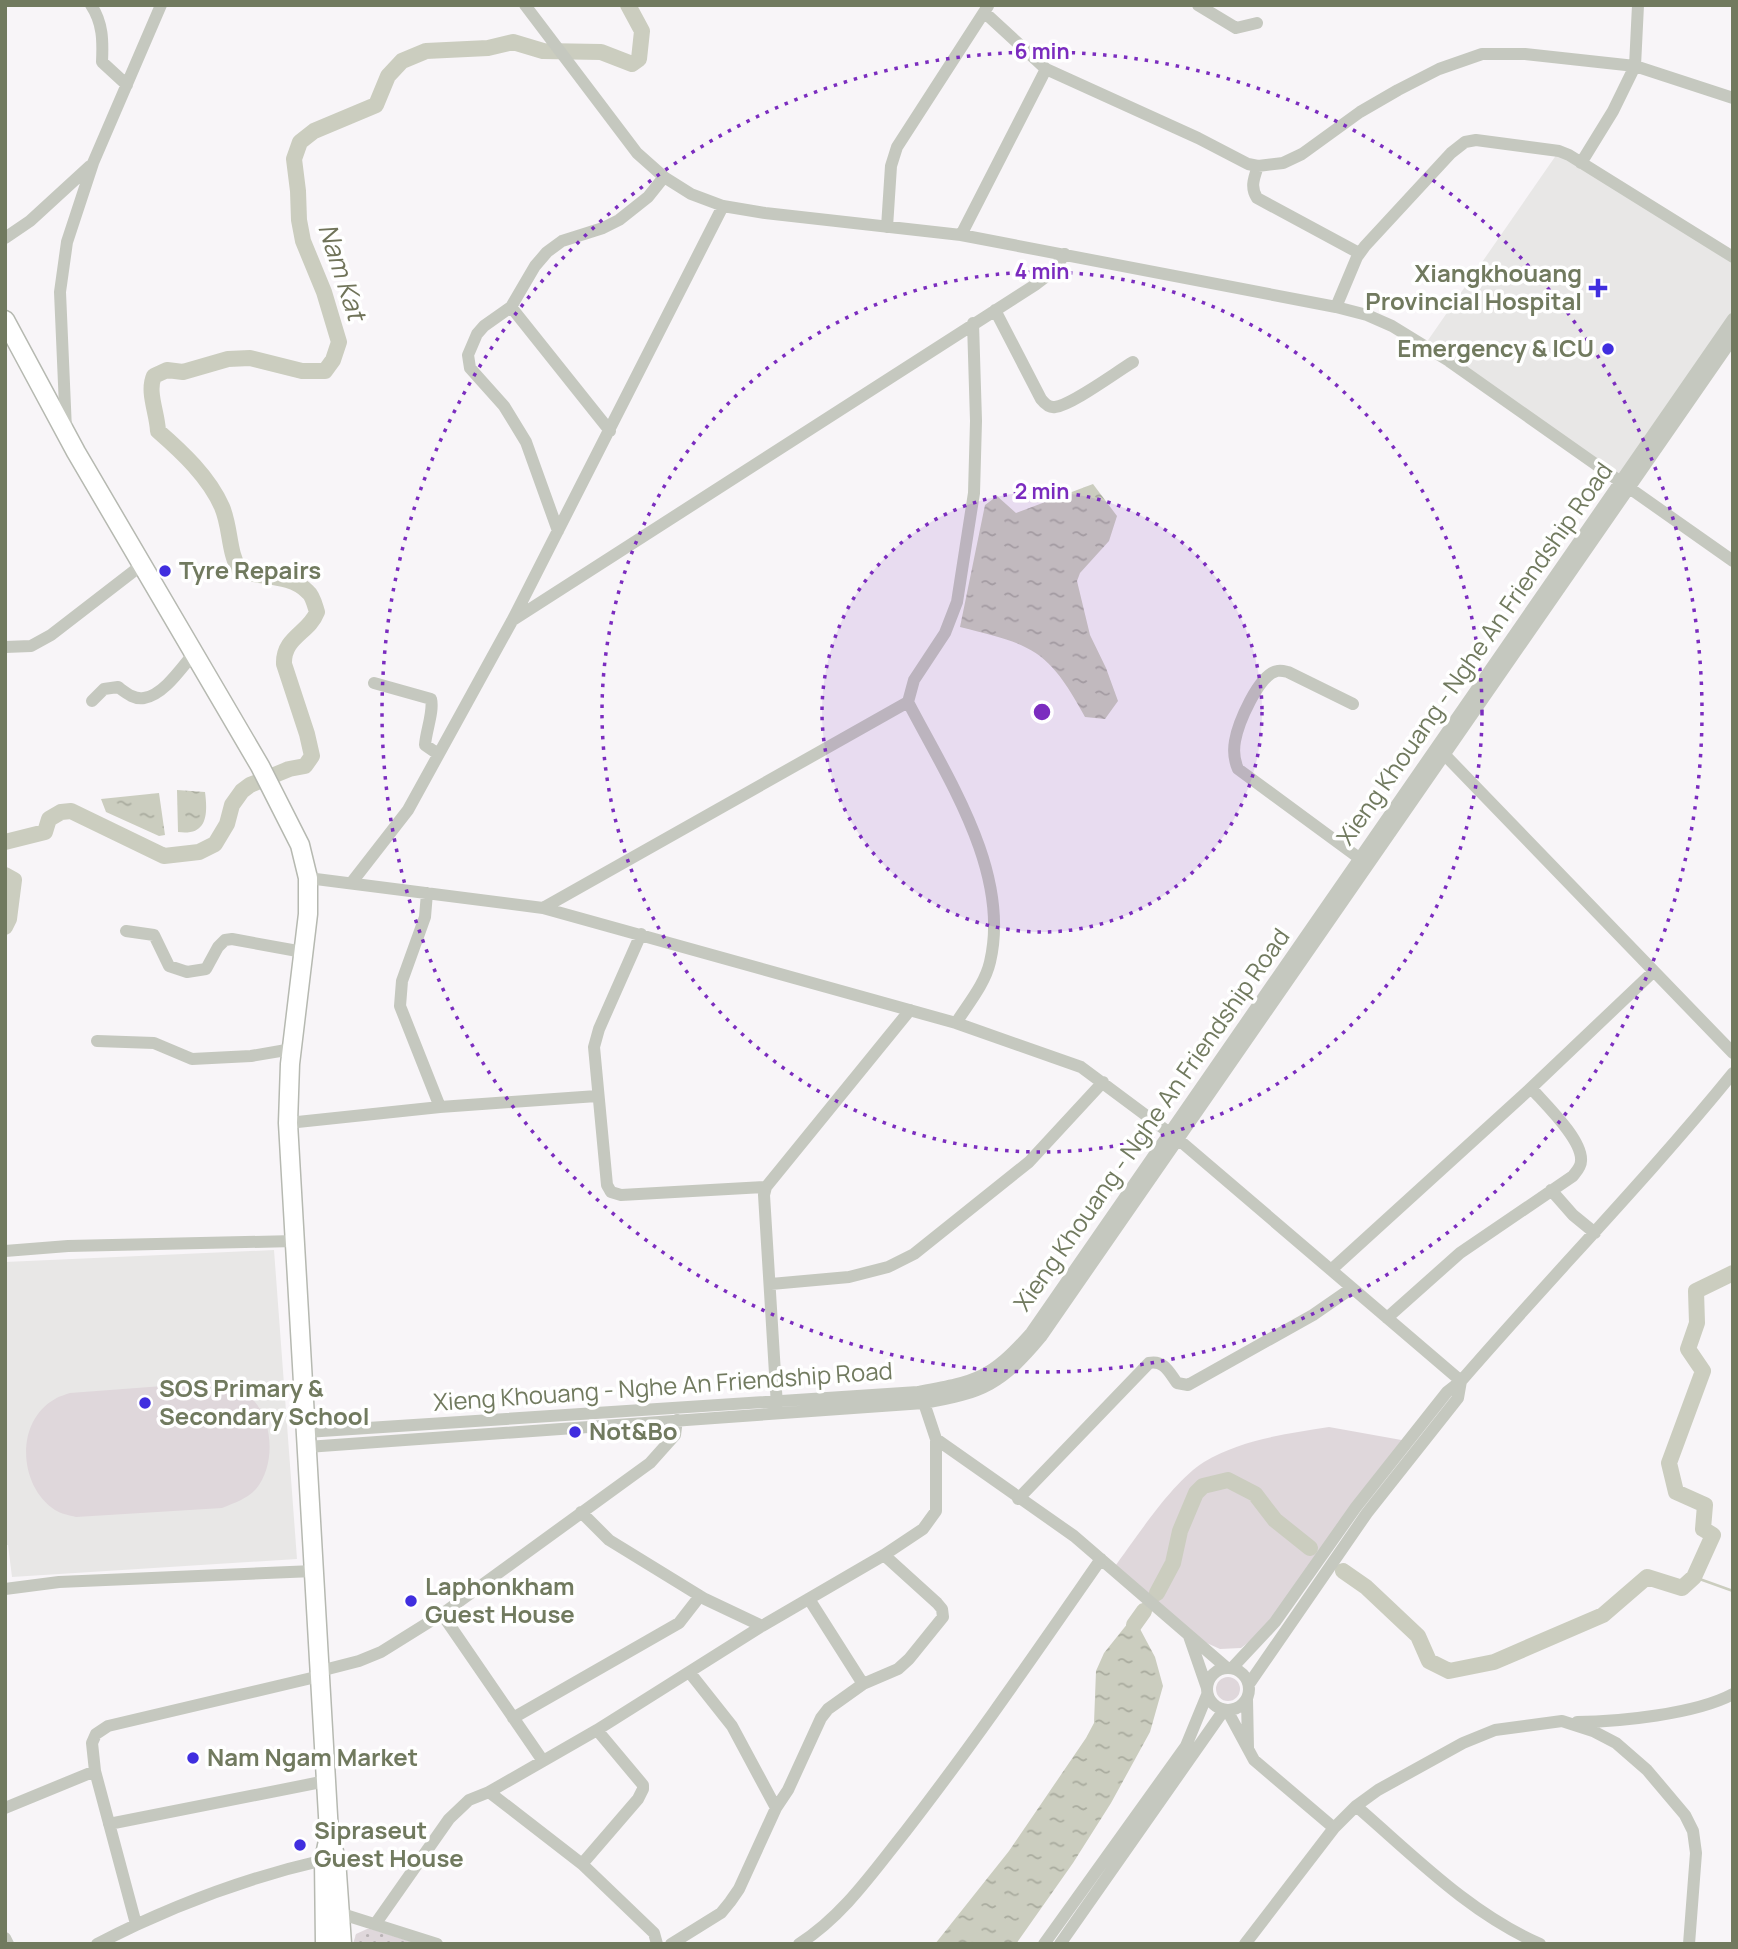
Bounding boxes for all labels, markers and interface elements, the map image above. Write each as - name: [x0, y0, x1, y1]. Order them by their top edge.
- text: 6 min: [1014, 37, 1070, 65]
- water label: Nam Kat: [310, 219, 376, 327]
- place label: Xiangkhouang Provincial Hospital: [1365, 256, 1582, 317]
- text: 4 min: [1015, 257, 1069, 285]
- marker: Xiangkhouang Provincial Hospital: [1588, 278, 1608, 298]
- place label: Emergency & ICU: [1397, 331, 1594, 364]
- marker: Emergency & ICU: [1600, 341, 1616, 357]
- street label: Xieng Khouang - Nghe An Friendship Road: [1328, 455, 1619, 851]
- text: 2 min: [1015, 477, 1069, 505]
- place label: Tyre Repairs: [179, 553, 321, 586]
- marker: Tyre Repairs: [157, 563, 173, 579]
- centre of rings: [1030, 700, 1054, 724]
- street label: Xieng Khouang - Nghe An Friendship Road: [1005, 921, 1296, 1317]
- street label: Xieng Khouang - Nghe An Friendship Road: [432, 1353, 894, 1418]
- place label: SOS Primary & Secondary School: [159, 1371, 369, 1432]
- marker: SOS Primary & Secondary School: [137, 1395, 153, 1411]
- place label: Not&Bo: [589, 1414, 677, 1447]
- marker: Not&Bo: [567, 1424, 583, 1440]
- place label: Laphonkham Guest House: [425, 1569, 575, 1630]
- marker: Laphonkham Guest House: [403, 1593, 419, 1609]
- place label: Nam Ngam Market: [207, 1740, 418, 1773]
- marker: Nam Ngam Market: [185, 1750, 201, 1766]
- place label: Sipraseut Guest House: [314, 1813, 464, 1874]
- marker: Sipraseut Guest House: [292, 1837, 308, 1853]

